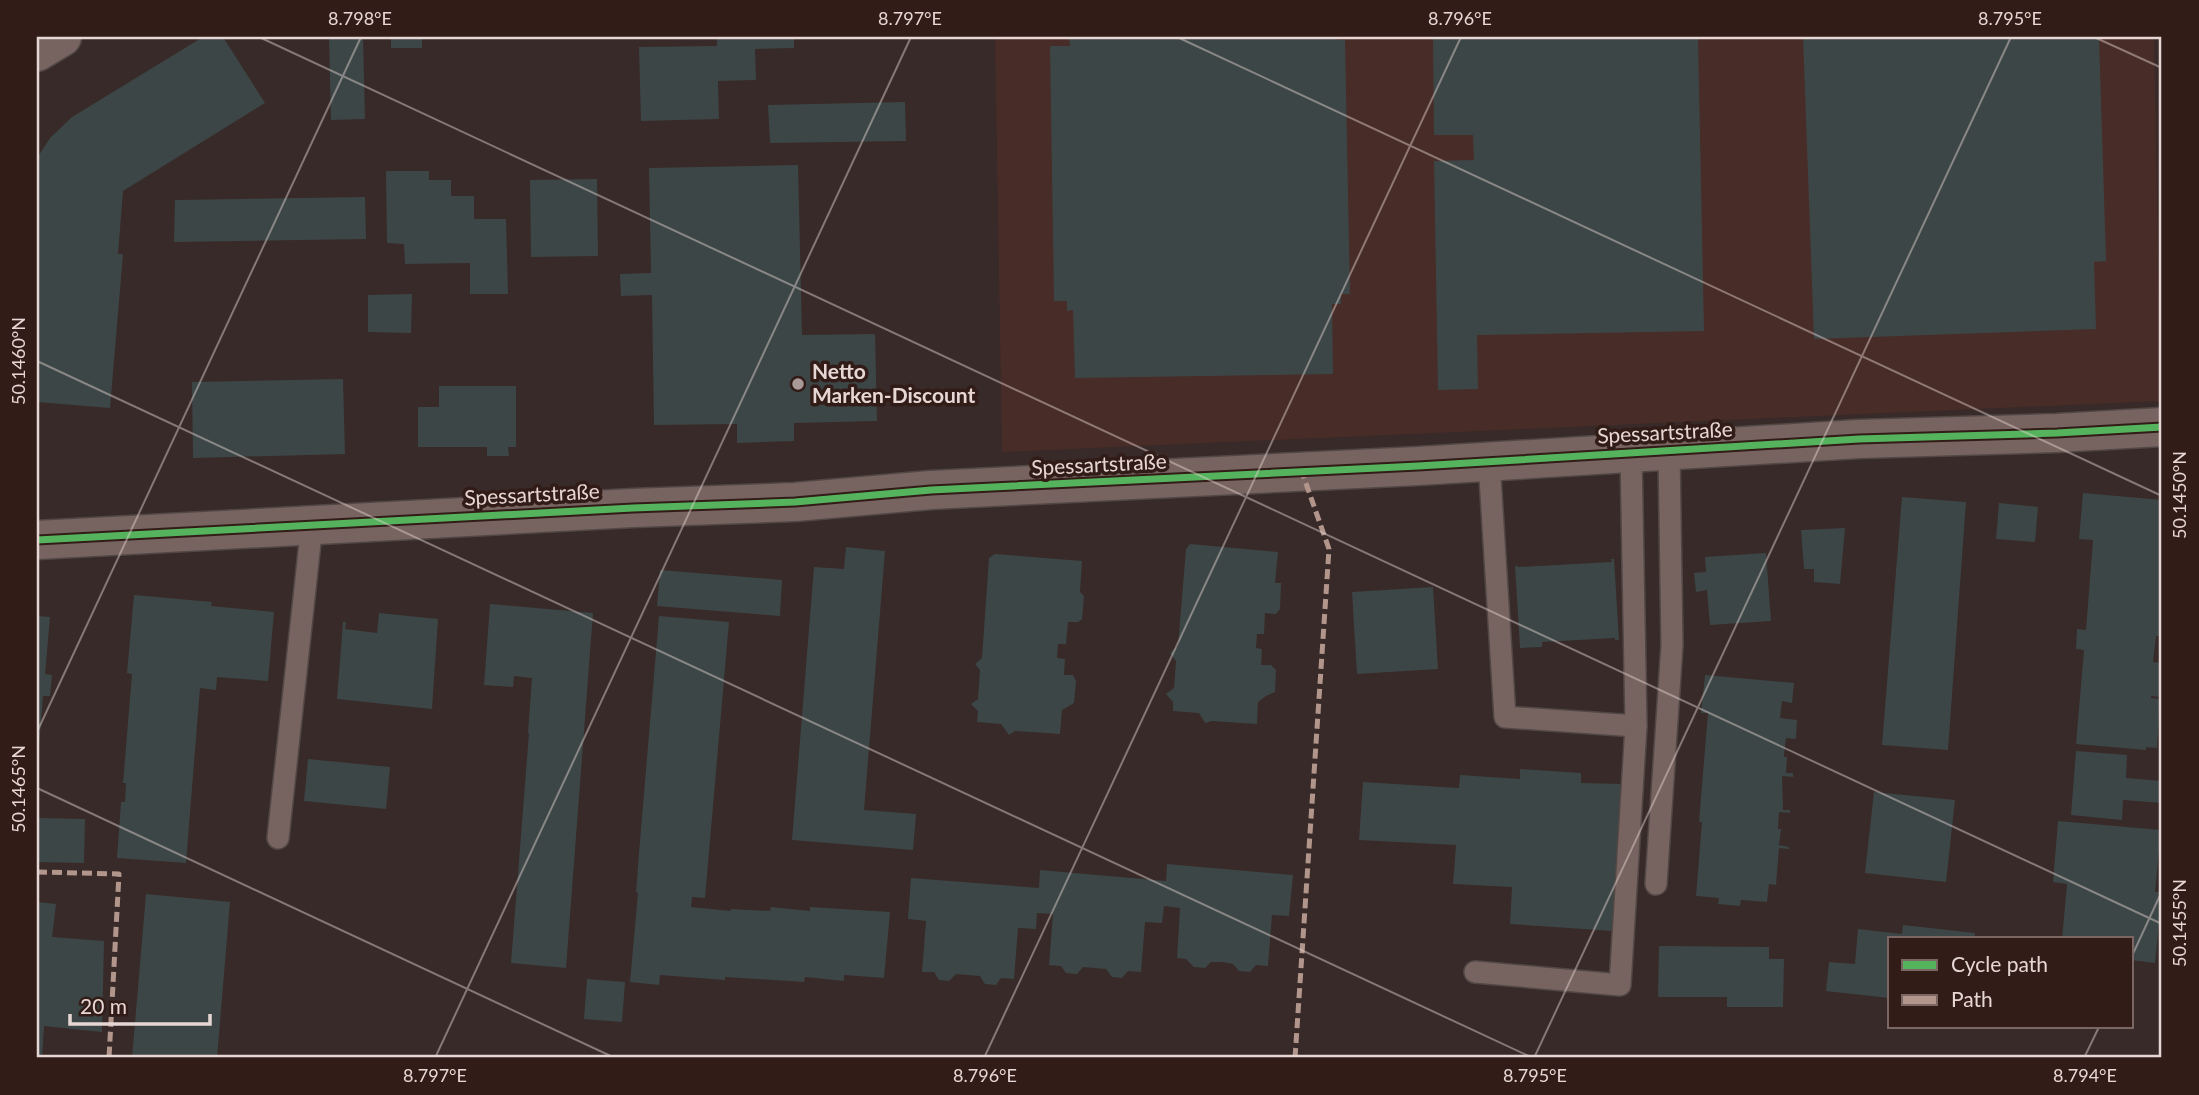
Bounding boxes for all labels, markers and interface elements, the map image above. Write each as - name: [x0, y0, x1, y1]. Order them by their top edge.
- text: 8.798°E: [328, 7, 392, 29]
- text: 8.797°E: [878, 7, 942, 29]
- text: 8.796°E: [1428, 7, 1492, 29]
- text: 8.795°E: [1978, 7, 2042, 29]
- text: 50.1460°N: [7, 317, 29, 405]
- place label: Netto Marken-Discount: [812, 358, 976, 407]
- marker: Netto Marken-Discount: [790, 376, 806, 392]
- street label: Spessartstraße: [1597, 415, 1733, 448]
- street label: Spessartstraße: [1031, 447, 1167, 480]
- text: 50.1450°N: [2168, 451, 2190, 539]
- street label: Spessartstraße: [464, 477, 600, 510]
- text: 50.1465°N: [7, 745, 29, 833]
- text: 50.1455°N: [2168, 879, 2190, 967]
- legend: [1888, 937, 2132, 1028]
- text: Cycle path: [1951, 951, 2048, 976]
- scale bar: [70, 983, 210, 1027]
- text: Path: [1951, 986, 1993, 1011]
- text: 20 m: [80, 993, 127, 1018]
- text: 8.797°E: [403, 1064, 467, 1086]
- text: 8.796°E: [953, 1064, 1017, 1086]
- text: 8.795°E: [1503, 1064, 1567, 1086]
- text: 8.794°E: [2053, 1064, 2117, 1086]

